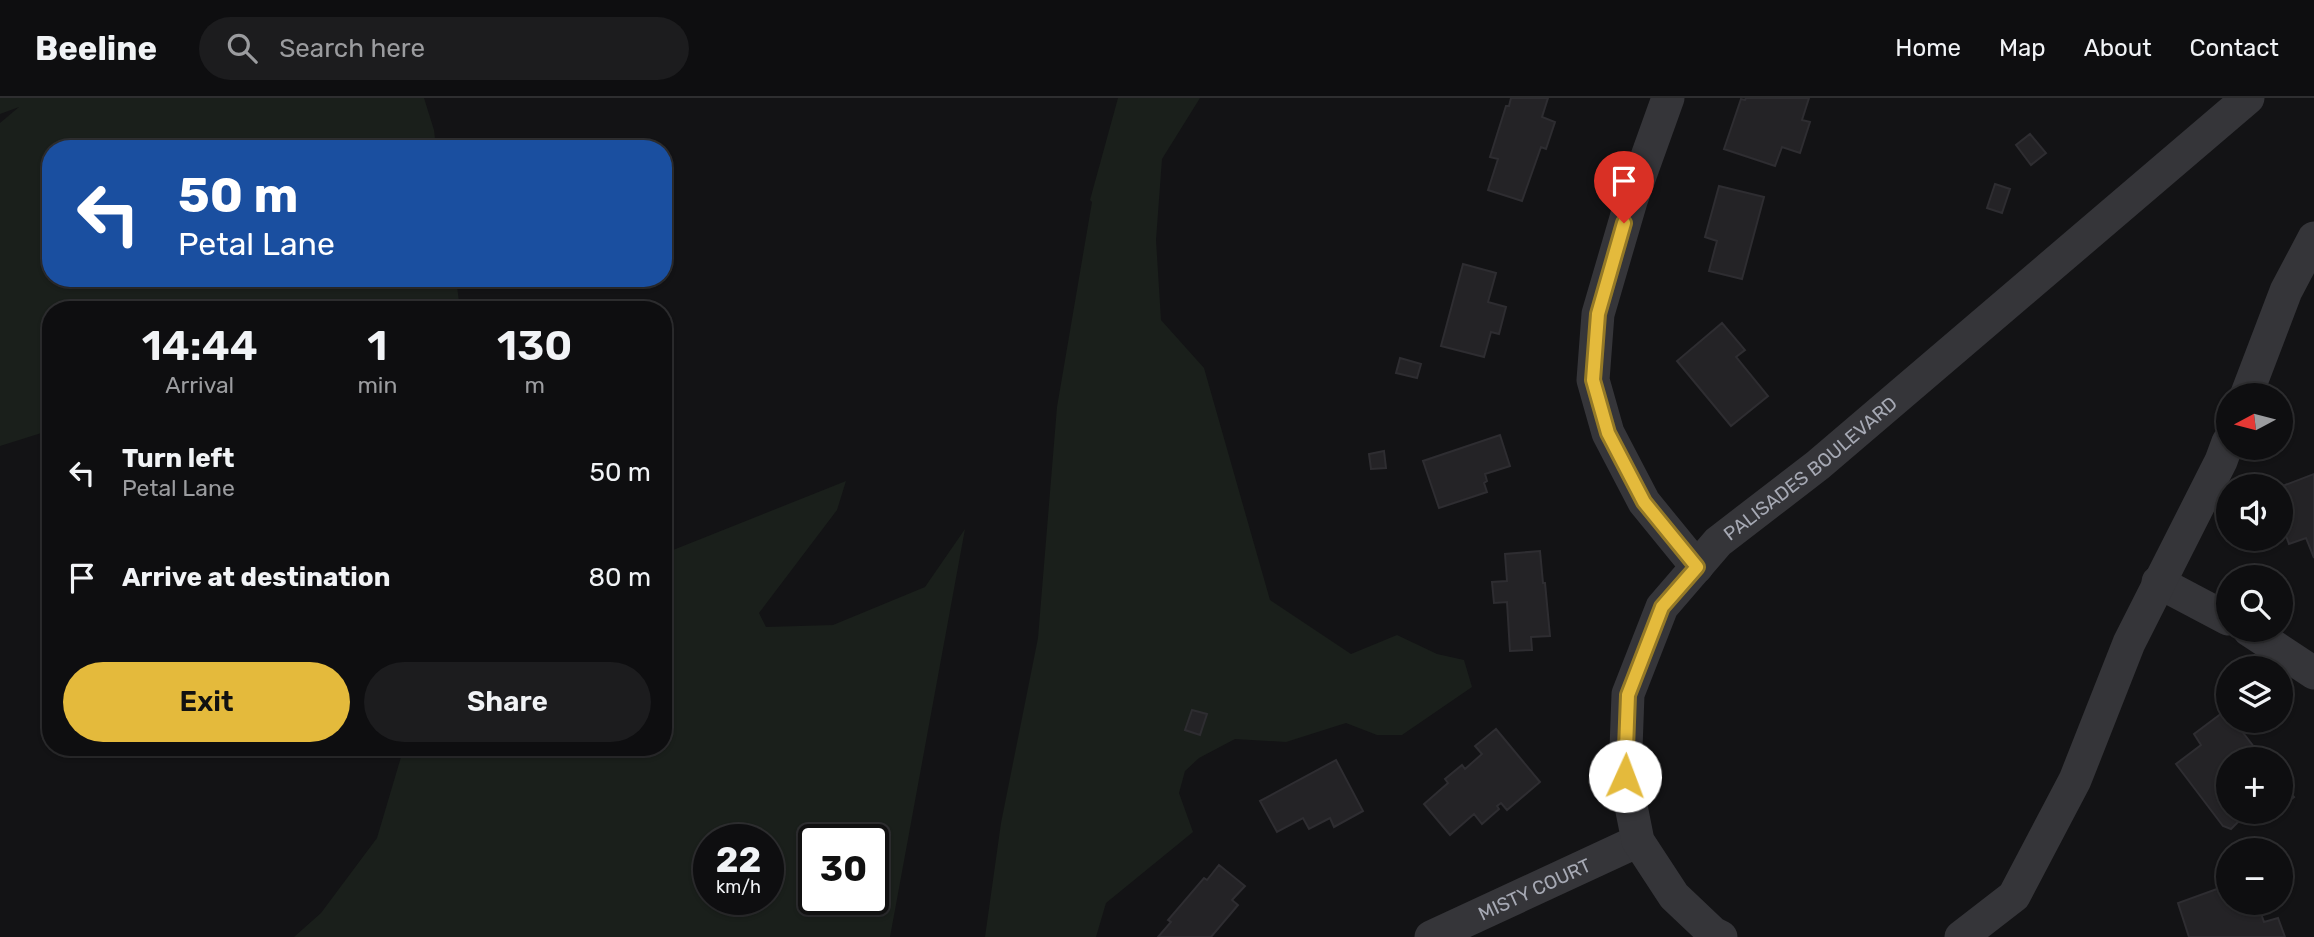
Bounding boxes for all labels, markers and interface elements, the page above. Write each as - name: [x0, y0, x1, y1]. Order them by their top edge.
- search box: [199, 17, 689, 80]
- text: Beeline: [35, 29, 157, 68]
- icon: search: [223, 29, 261, 67]
- text: Search here: [279, 33, 425, 64]
- text: Home: [1895, 34, 1961, 62]
- text: Map: [1999, 34, 2046, 62]
- text: About: [2084, 34, 2152, 62]
- text: Contact: [2190, 34, 2279, 62]
- pin: [1594, 151, 1654, 223]
- icon: arrive: [1605, 162, 1643, 200]
- text: 50 m: [178, 166, 298, 224]
- icon: left: [63, 168, 154, 259]
- text: Petal Lane: [178, 225, 335, 263]
- text: 14:44: [142, 321, 258, 371]
- text: 1: [367, 321, 387, 371]
- text: 130: [497, 321, 572, 371]
- text: Arrival: [165, 371, 234, 399]
- text: min: [357, 371, 397, 399]
- text: m: [524, 371, 545, 399]
- north arrow: [2216, 383, 2292, 460]
- map controls: [2216, 383, 2293, 915]
- street label: PALISADES BOULEVARD: [1719, 391, 1902, 545]
- text: Turn left: [122, 443, 234, 474]
- icon: left: [63, 454, 101, 492]
- text: 50 m: [590, 457, 651, 488]
- text: Petal Lane: [122, 474, 235, 502]
- button: sound: [2216, 474, 2293, 551]
- icon: arrive: [63, 559, 101, 597]
- text: Arrive at destination: [122, 562, 390, 593]
- text: 80 m: [588, 562, 651, 593]
- button: search: [2216, 565, 2293, 642]
- button: layers: [2216, 656, 2293, 733]
- button: Exit: [63, 662, 350, 742]
- button: Share: [364, 662, 651, 742]
- position arrow: [1588, 739, 1662, 813]
- button: +: [2216, 747, 2293, 824]
- speed limit sign: 30: [798, 824, 889, 915]
- button: −: [2216, 838, 2293, 915]
- text: 22: [716, 839, 761, 881]
- street label: MISTY COURT: [1474, 853, 1594, 925]
- text: km/h: [716, 876, 761, 898]

